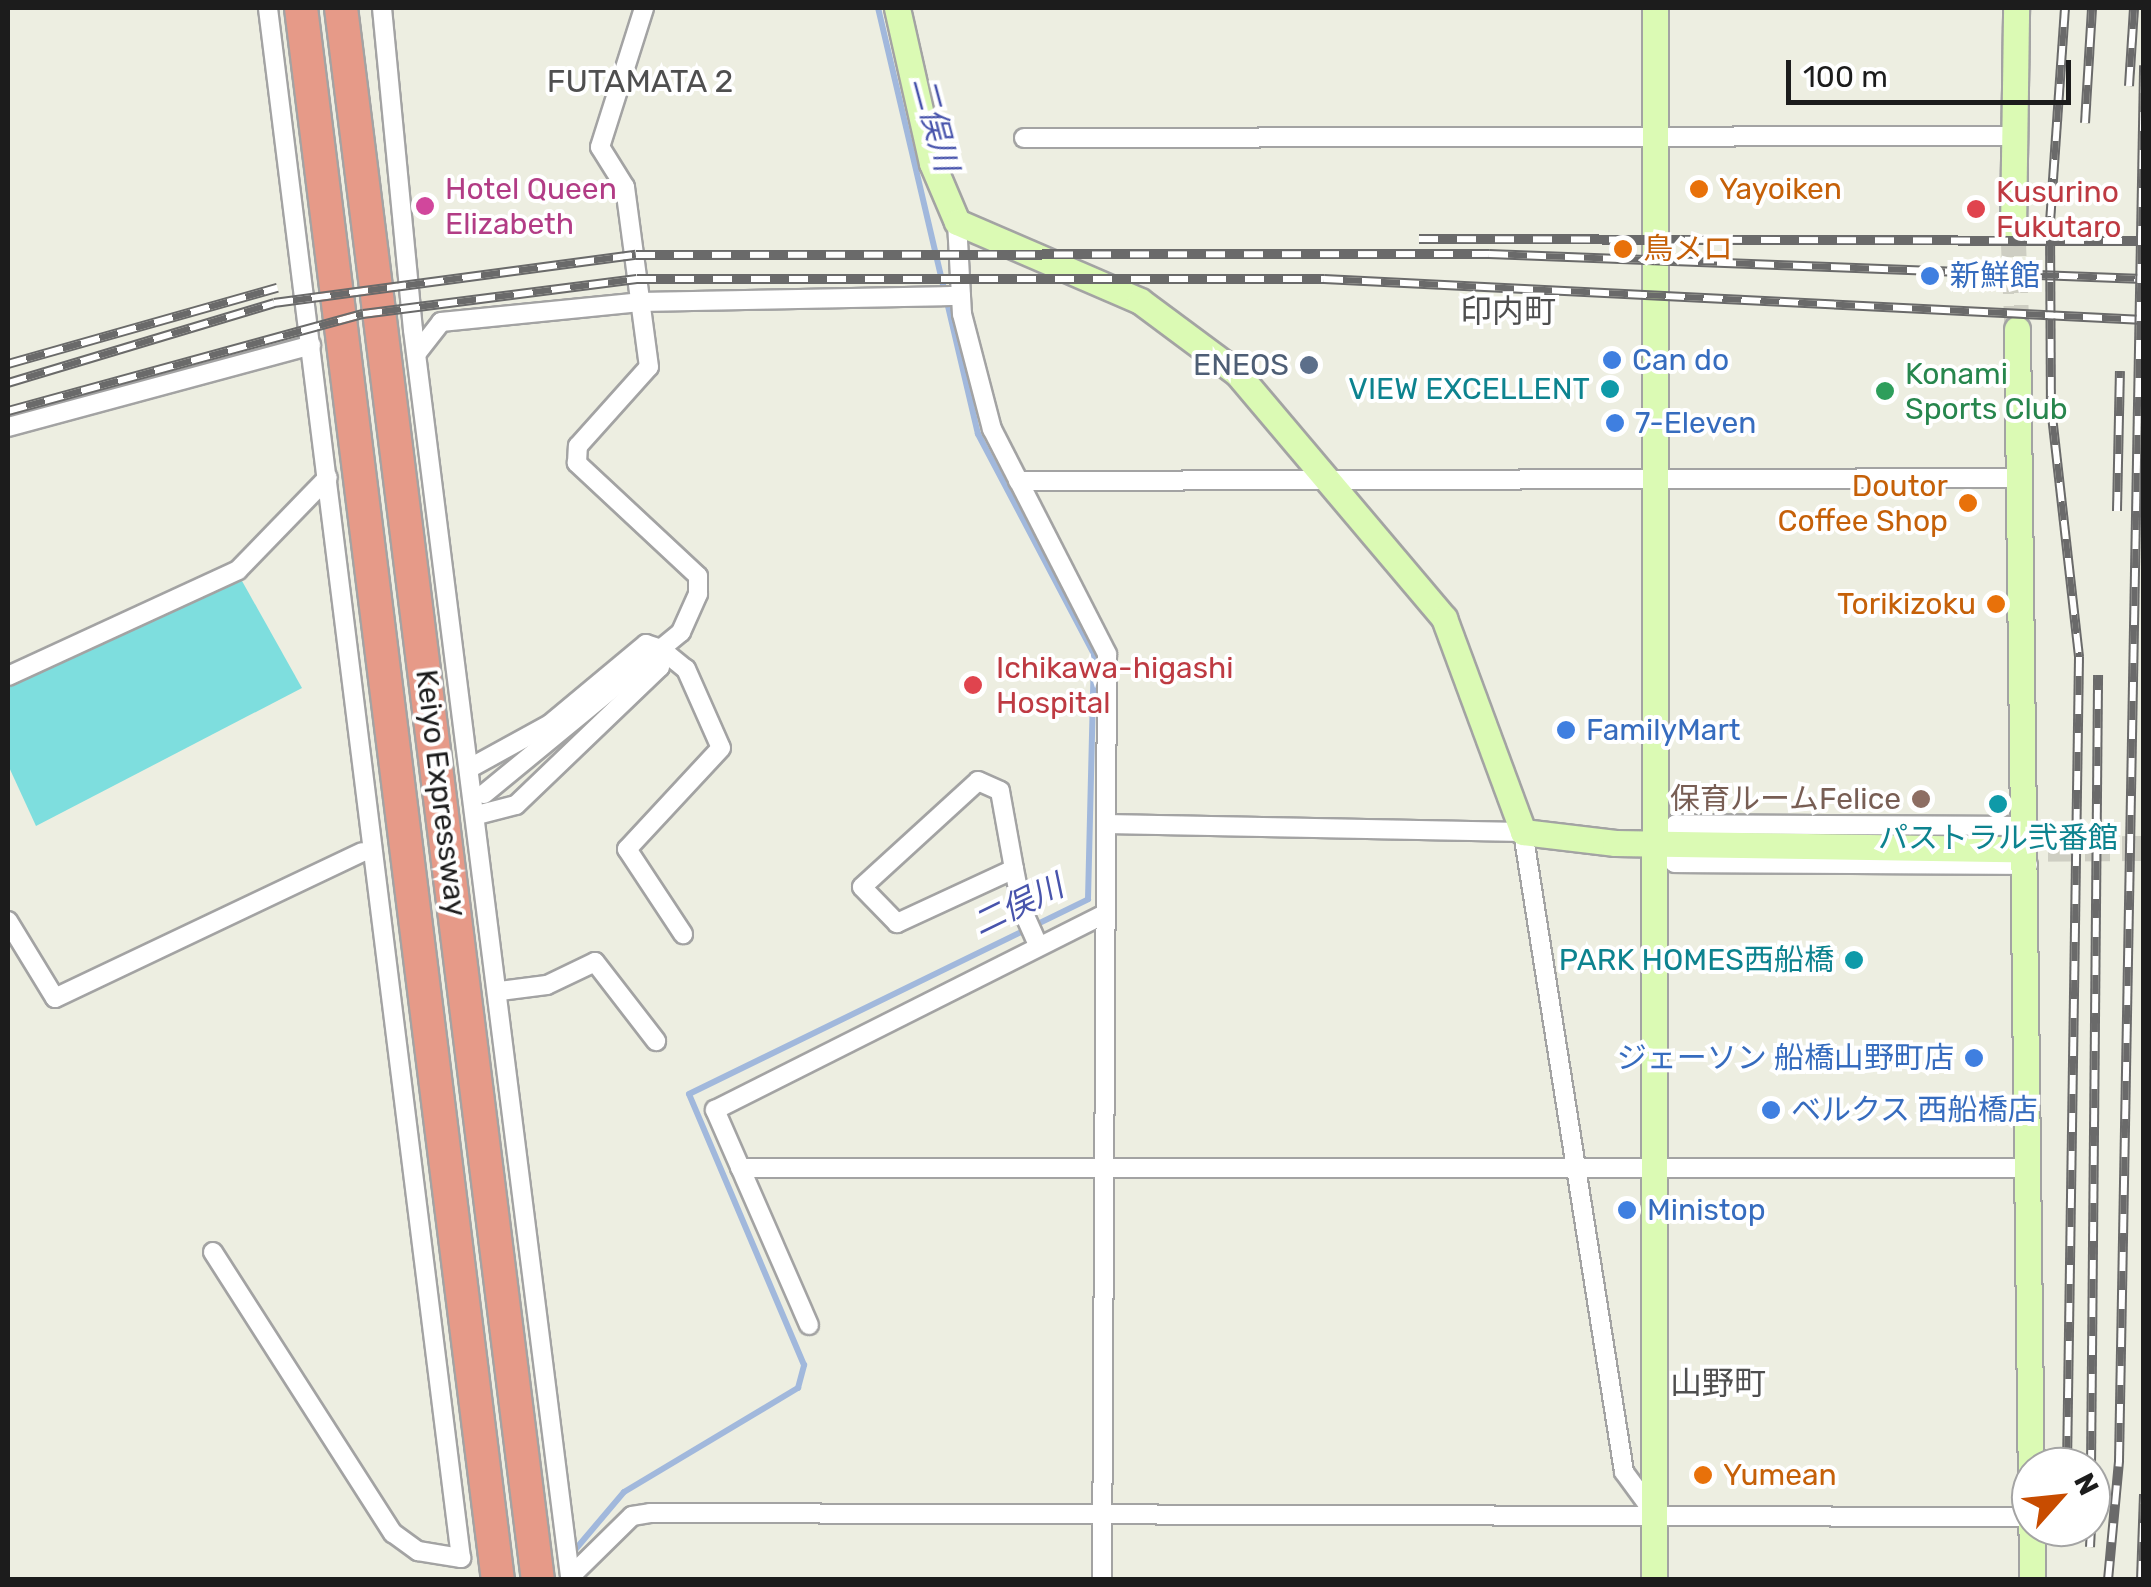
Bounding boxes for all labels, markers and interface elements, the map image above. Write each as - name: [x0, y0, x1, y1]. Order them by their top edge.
- scale bar: [1791, 40, 2076, 102]
- text: 100 m: [1803, 59, 1888, 95]
- district label: FUTAMATA 2: [534, 62, 746, 100]
- water label: 二俣川: [904, 73, 966, 175]
- place label: Hotel Queen Elizabeth: [445, 171, 617, 242]
- place label: Yayoiken: [1719, 171, 1842, 207]
- place label: Kusurino Fukutaro: [1996, 174, 2121, 244]
- marker: Yayoiken: [1688, 178, 1710, 200]
- marker: Hotel Queen Elizabeth: [414, 195, 436, 217]
- marker: Kusurino Fukutaro: [1965, 198, 1987, 220]
- place label: 鳥メロ: [1643, 231, 1733, 267]
- marker: 鳥メロ: [1612, 238, 1634, 260]
- place label: 新鮮館: [1950, 258, 2040, 294]
- marker: 新鮮館: [1919, 265, 1941, 287]
- district label: 印内町: [1460, 292, 1556, 330]
- place label: Can do: [1632, 342, 1729, 378]
- place label: ENEOS: [1193, 347, 1289, 383]
- marker: Can do: [1601, 349, 1623, 371]
- marker: ENEOS: [1298, 354, 1320, 376]
- place label: Konami Sports Club: [1905, 356, 2068, 426]
- place label: VIEW EXCELLENT: [1348, 371, 1590, 407]
- marker: VIEW EXCELLENT: [1599, 378, 1621, 400]
- marker: Konami Sports Club: [1874, 380, 1896, 402]
- place label: 7-Eleven: [1635, 405, 1756, 441]
- marker: 7-Eleven: [1604, 412, 1626, 434]
- place label: Doutor Coffee Shop: [1778, 468, 1948, 538]
- marker: Doutor Coffee Shop: [1957, 492, 1979, 514]
- place label: Torikizoku: [1837, 586, 1976, 622]
- marker: Torikizoku: [1985, 593, 2007, 615]
- place label: Ichikawa-higashi Hospital: [996, 650, 1233, 720]
- street label: Keiyo Expressway: [408, 667, 474, 919]
- marker: Ichikawa-higashi Hospital: [960, 672, 986, 698]
- place label: FamilyMart: [1586, 712, 1741, 748]
- marker: FamilyMart: [1555, 719, 1577, 741]
- place label: 保育ルームFelice: [1669, 781, 1901, 817]
- marker: 保育ルームFelice: [1910, 788, 1932, 810]
- marker: パストラル弐番館: [1987, 793, 2009, 815]
- place label: パストラル弐番館: [1878, 820, 2118, 856]
- water label: 二俣川: [966, 867, 1070, 943]
- place label: PARK HOMES西船橋: [1558, 942, 1834, 978]
- marker: PARK HOMES西船橋: [1843, 949, 1865, 971]
- place label: ジェーソン 船橋山野町店: [1617, 1040, 1954, 1076]
- marker: ジェーソン 船橋山野町店: [1963, 1047, 1985, 1069]
- place label: ベルクス 西船橋店: [1791, 1092, 2038, 1128]
- marker: ベルクス 西船橋店: [1760, 1099, 1782, 1121]
- place label: Ministop: [1647, 1192, 1766, 1228]
- marker: Ministop: [1616, 1199, 1638, 1221]
- district label: 山野町: [1670, 1364, 1766, 1402]
- north arrow: [2011, 1447, 2111, 1547]
- place label: Yumean: [1723, 1457, 1837, 1493]
- marker: Yumean: [1692, 1464, 1714, 1486]
- text: N: [2067, 1468, 2106, 1501]

